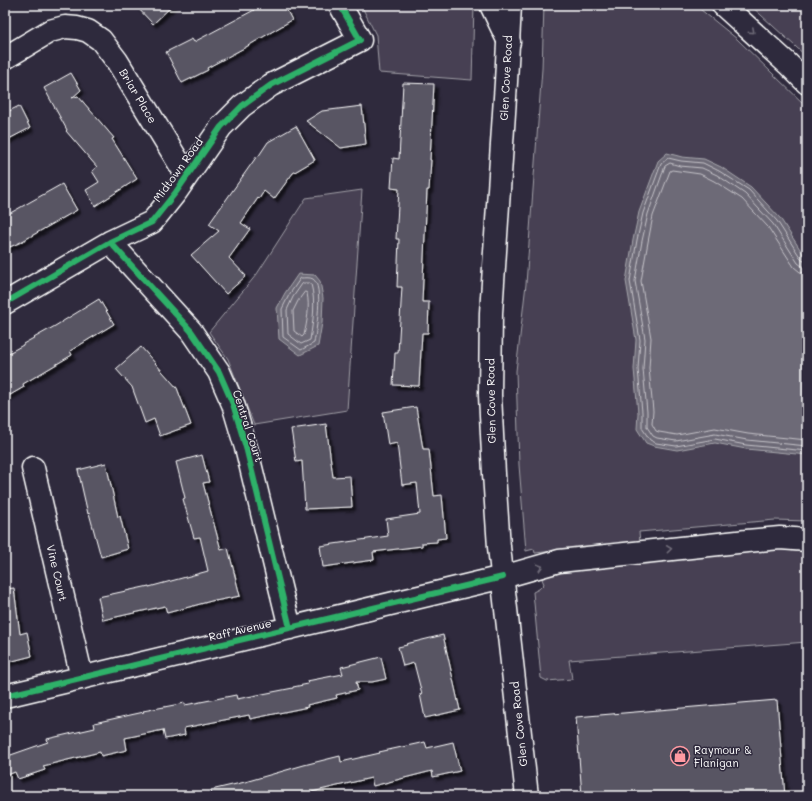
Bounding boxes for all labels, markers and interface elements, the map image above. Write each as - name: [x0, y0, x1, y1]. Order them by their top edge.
- one-way arrow: [747, 26, 754, 33]
- street label: Glen Cove Road: [496, 35, 515, 121]
- street label: Briar Place: [116, 66, 161, 126]
- street label: Midtown Road: [149, 135, 206, 205]
- street label: Glen Cove Road: [482, 358, 499, 444]
- street label: Central Court: [230, 388, 267, 464]
- street label: Vine Court: [44, 543, 71, 603]
- one-way arrow: [666, 545, 672, 554]
- one-way arrow: [537, 563, 543, 571]
- street label: Raff Avenue: [207, 615, 273, 644]
- street label: Glen Cove Road: [507, 681, 530, 767]
- place label: Raymour & Flanigan: [694, 742, 752, 770]
- shop icon: Raymour & Flanigan: [669, 745, 691, 767]

